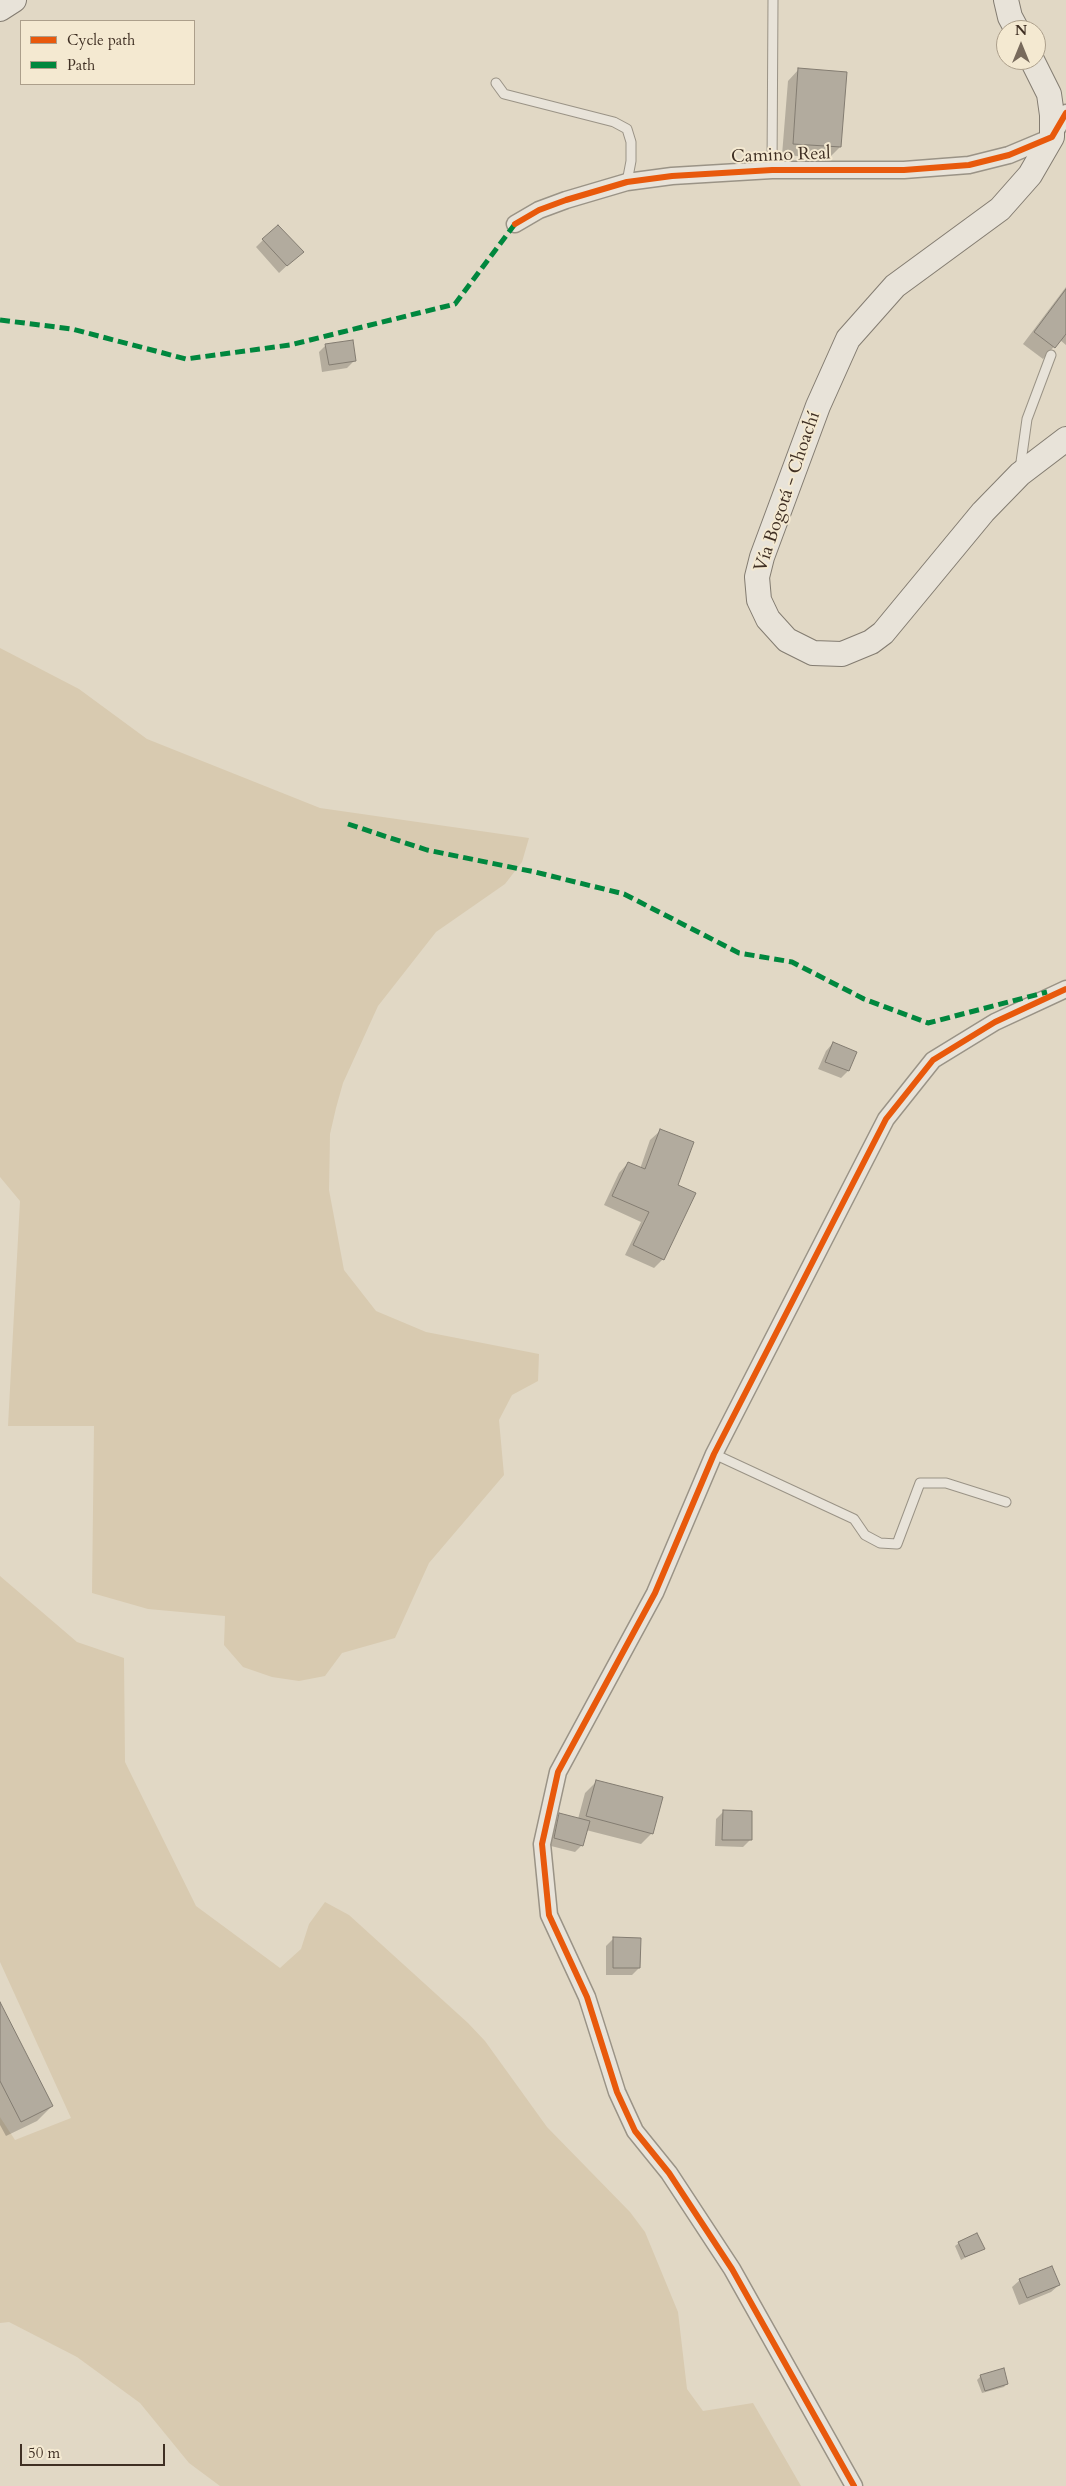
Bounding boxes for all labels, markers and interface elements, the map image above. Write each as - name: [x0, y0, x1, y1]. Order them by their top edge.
- legend: [20, 20, 195, 85]
- north arrow: [996, 20, 1046, 70]
- text: N: [1015, 21, 1027, 40]
- text: Cycle path: [67, 30, 135, 50]
- text: Path: [67, 55, 95, 75]
- street label: Camino Real: [731, 143, 831, 169]
- street label: Vía Bogotá - Choachí: [750, 409, 826, 575]
- scale bar: [22, 2434, 168, 2466]
- text: 50 m: [28, 2443, 60, 2463]

